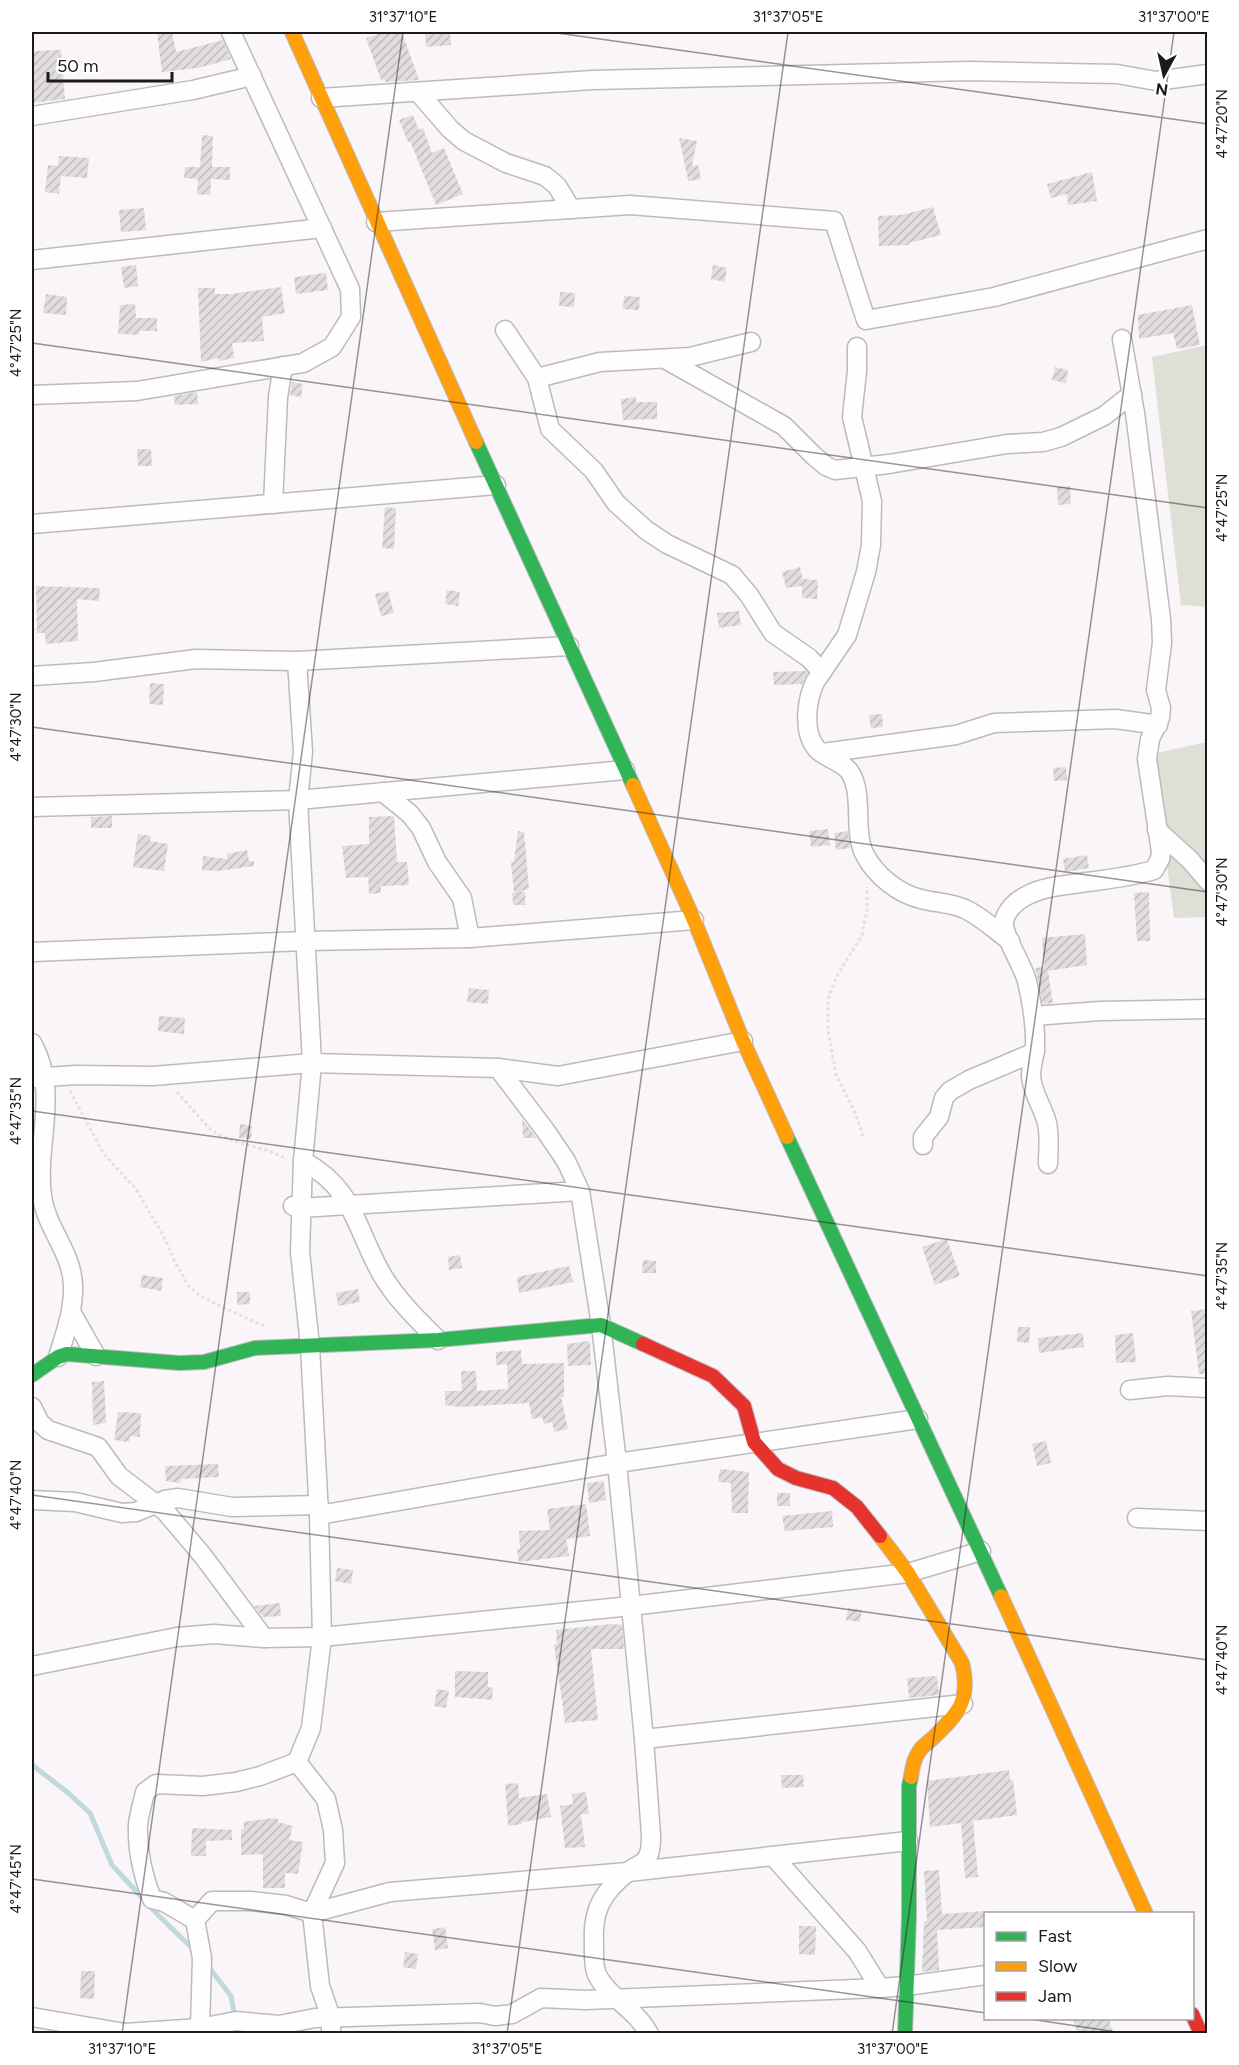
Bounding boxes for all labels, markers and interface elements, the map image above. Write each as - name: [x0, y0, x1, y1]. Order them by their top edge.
- text: 31°37'10"E: [369, 8, 437, 26]
- text: 31°37'05"E: [752, 8, 824, 26]
- text: 31°37'00"E: [1138, 8, 1210, 26]
- scale bar: [48, 45, 172, 83]
- north arrow: [1134, 45, 1194, 105]
- text: 50 m: [57, 55, 99, 77]
- text: N: [1155, 79, 1169, 100]
- text: 4°47'20"N: [1213, 89, 1231, 159]
- text: 4°47'25"N: [7, 309, 25, 377]
- text: 4°47'25"N: [1213, 474, 1231, 542]
- text: 4°47'30"N: [7, 692, 25, 762]
- text: 4°47'30"N: [1213, 857, 1231, 927]
- text: 4°47'35"N: [7, 1077, 25, 1145]
- text: 4°47'35"N: [1213, 1242, 1231, 1310]
- text: 4°47'40"N: [7, 1460, 25, 1530]
- text: 4°47'40"N: [1213, 1625, 1231, 1695]
- text: 4°47'45"N: [7, 1844, 25, 1914]
- legend: [984, 1912, 1194, 2020]
- text: Fast: [1038, 1925, 1072, 1947]
- text: Slow: [1038, 1955, 1077, 1977]
- text: Jam: [1038, 1985, 1072, 2007]
- text: 31°37'10"E: [88, 2040, 156, 2058]
- text: 31°37'05"E: [471, 2040, 543, 2058]
- text: 31°37'00"E: [857, 2040, 929, 2058]

